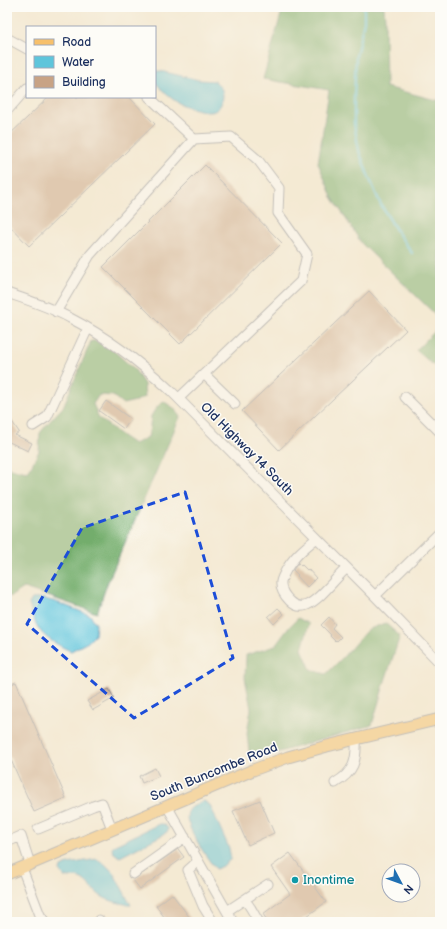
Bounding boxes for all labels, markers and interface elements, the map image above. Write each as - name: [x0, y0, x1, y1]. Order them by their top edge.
- legend: [26, 26, 156, 98]
- text: Road: [62, 35, 91, 50]
- text: Water: [62, 55, 94, 70]
- text: Building: [62, 75, 106, 90]
- street label: Old Highway 14 South: [197, 399, 297, 499]
- street label: South Buncombe Road: [148, 739, 280, 805]
- north arrow: [381, 863, 421, 903]
- place label: Inontime: [303, 872, 355, 888]
- marker: Inontime: [290, 875, 300, 885]
- text: N: [401, 882, 416, 897]

